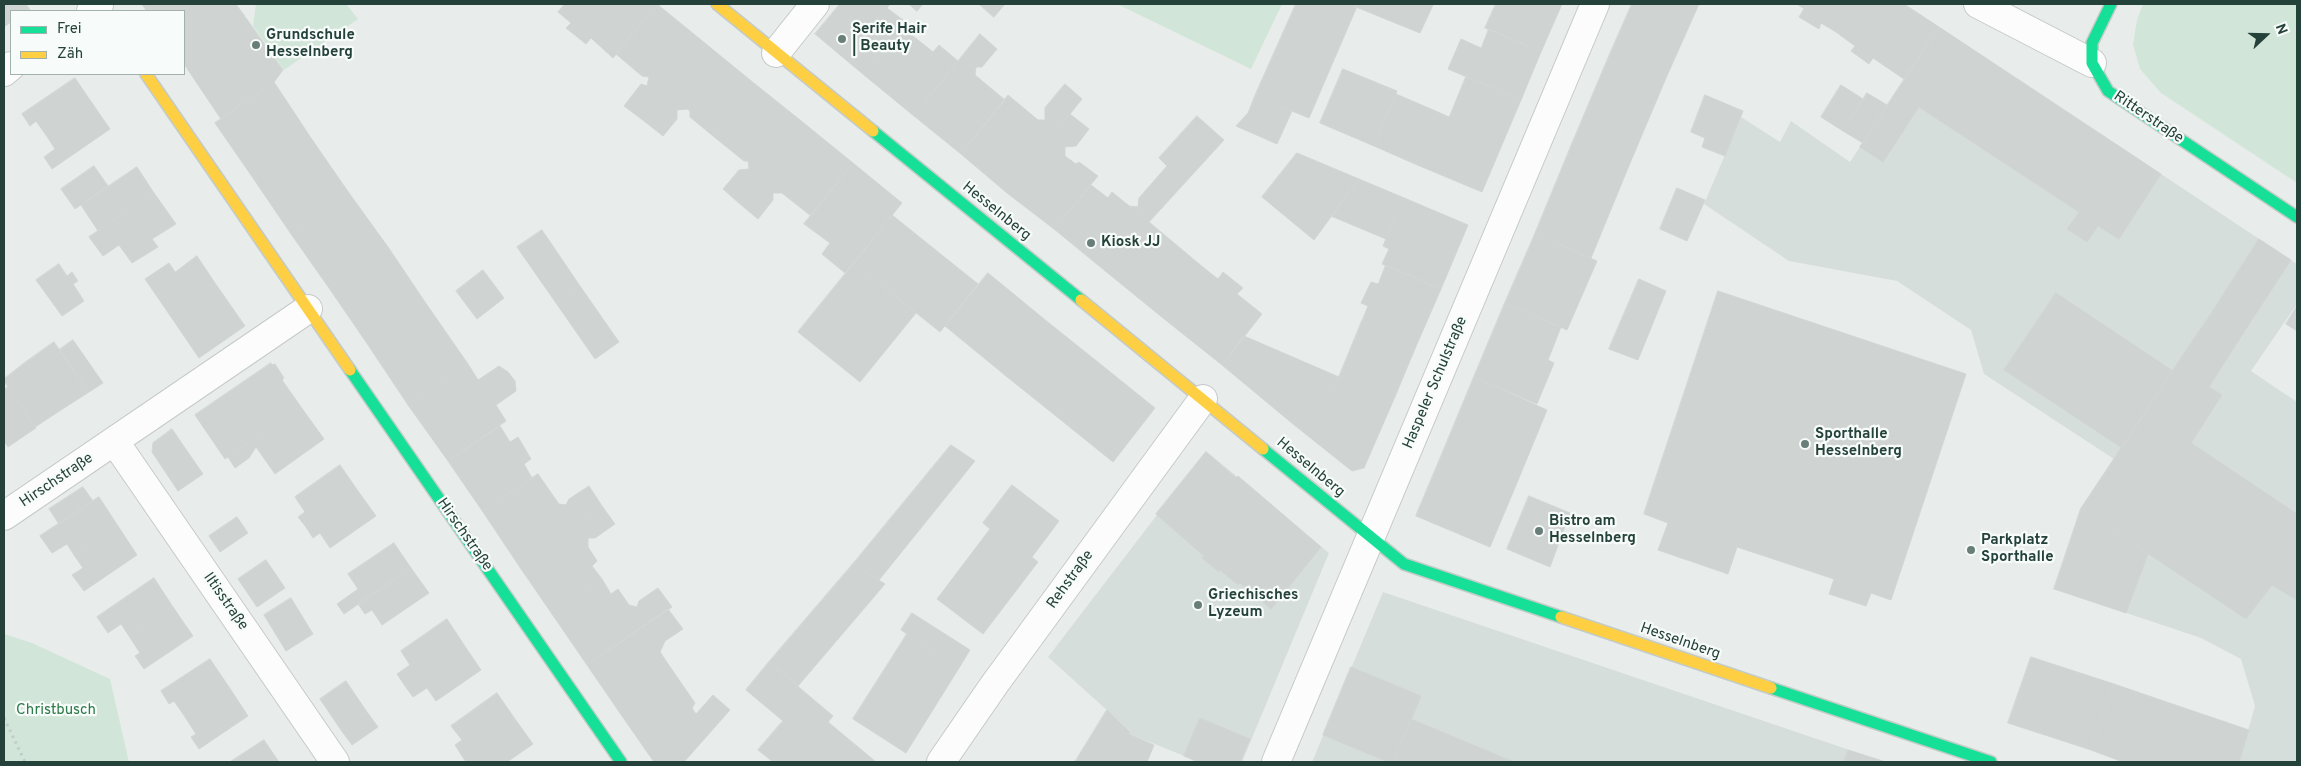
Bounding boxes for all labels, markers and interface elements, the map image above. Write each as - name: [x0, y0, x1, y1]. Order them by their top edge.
- legend: [10, 10, 185, 75]
- north arrow: [2241, 10, 2291, 60]
- text: Frei: [57, 20, 82, 39]
- place label: Serife Hair | Beauty: [852, 21, 927, 56]
- text: N: [2271, 22, 2290, 37]
- place label: Grundschule Hesselnberg: [266, 27, 355, 62]
- marker: Serife Hair | Beauty: [836, 33, 848, 45]
- marker: Grundschule Hesselnberg: [250, 39, 262, 51]
- text: Zäh: [57, 45, 83, 64]
- street label: Ritterstraße: [2110, 88, 2186, 148]
- street label: Hesselnberg: [958, 179, 1034, 245]
- place label: Kiosk JJ: [1101, 234, 1160, 252]
- marker: Kiosk JJ: [1085, 237, 1097, 249]
- street label: Haspeler Schulstraße: [1400, 314, 1472, 452]
- place label: Sporthalle Hesselnberg: [1815, 426, 1902, 461]
- street label: Hesselnberg: [1272, 434, 1348, 502]
- marker: Sporthalle Hesselnberg: [1799, 438, 1811, 450]
- street label: Hirschstraße: [17, 450, 97, 512]
- street label: Hirschstraße: [432, 495, 496, 575]
- place label: Bistro am Hesselnberg: [1549, 513, 1636, 548]
- marker: Bistro am Hesselnberg: [1533, 525, 1545, 537]
- place label: Parkplatz Sporthalle: [1981, 532, 2054, 567]
- marker: Parkplatz Sporthalle: [1965, 544, 1977, 556]
- street label: Rehstraße: [1044, 547, 1098, 613]
- street label: Iltisstraße: [199, 570, 251, 634]
- place label: Griechisches Lyzeum: [1208, 587, 1298, 622]
- marker: Griechisches Lyzeum: [1192, 599, 1204, 611]
- street label: Hesselnberg: [1638, 620, 1722, 664]
- park label: Christbusch: [16, 702, 96, 720]

